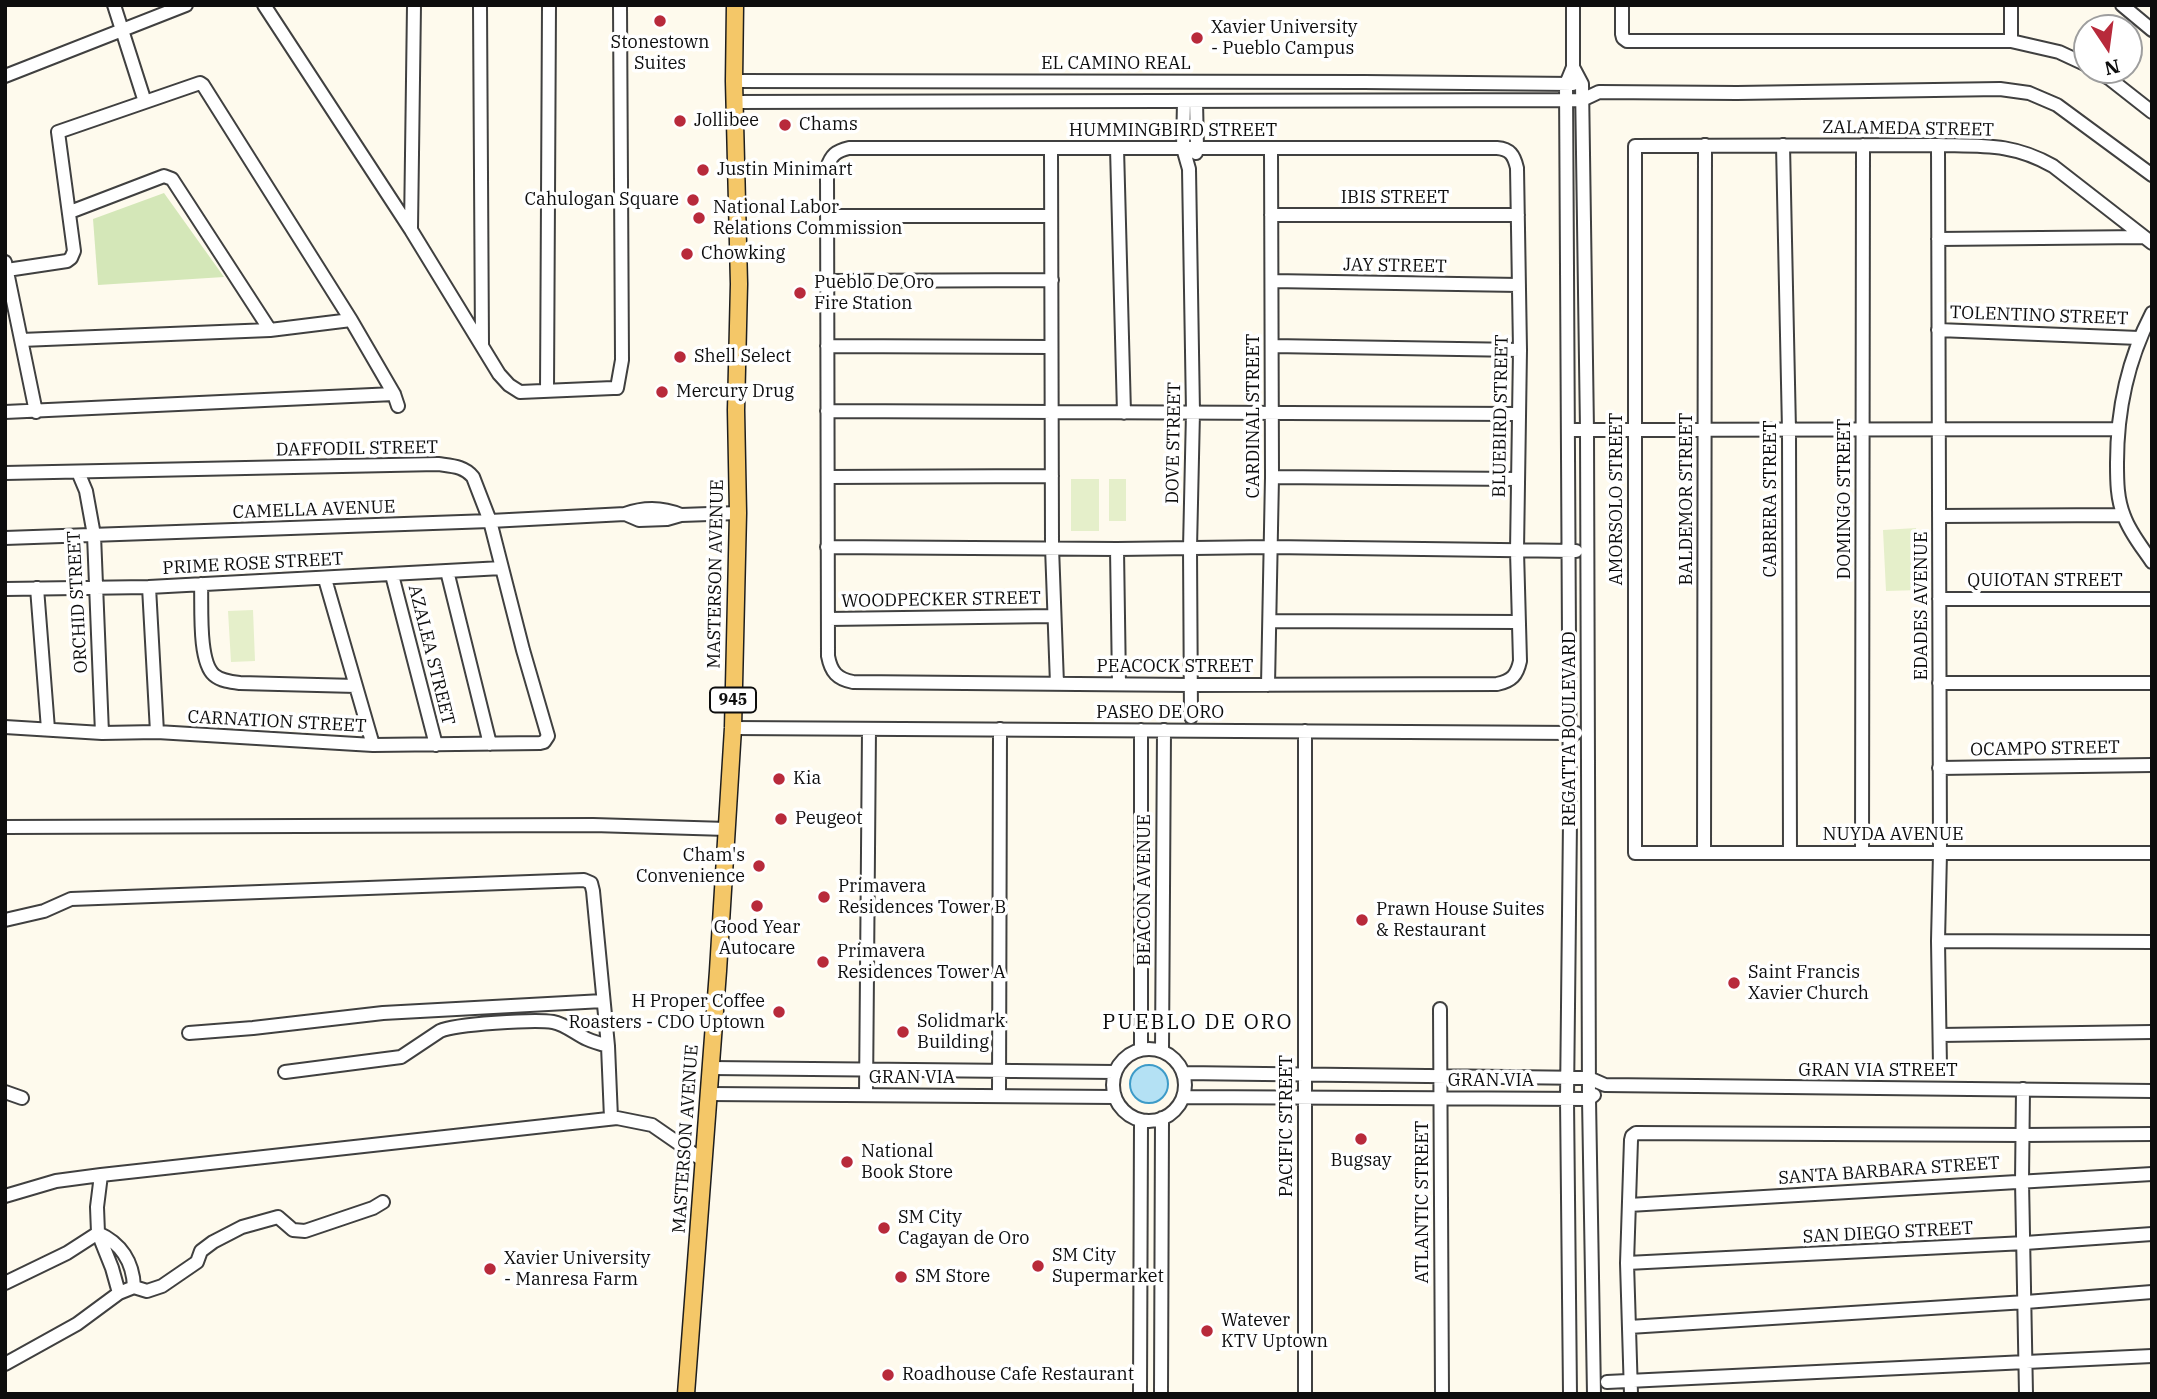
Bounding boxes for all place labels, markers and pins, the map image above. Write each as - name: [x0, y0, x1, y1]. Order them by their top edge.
- marker: Stonestown Suites: [652, 13, 668, 29]
- place label: Xavier University - Pueblo Campus: [1211, 17, 1357, 60]
- marker: Xavier University - Pueblo Campus: [1189, 30, 1205, 46]
- place label: Stonestown Suites: [611, 32, 709, 74]
- place label: Jollibee: [694, 110, 759, 132]
- marker: Jollibee: [672, 113, 688, 129]
- place label: Chams: [799, 114, 858, 136]
- marker: Chams: [777, 117, 793, 133]
- place label: Justin Minimart: [717, 159, 853, 181]
- marker: Justin Minimart: [695, 162, 711, 178]
- place label: Cahulogan Square: [525, 189, 679, 211]
- marker: Cahulogan Square: [685, 192, 701, 208]
- place label: National Labor Relations Commission: [713, 197, 903, 240]
- marker: National Labor Relations Commission: [691, 210, 707, 226]
- place label: Chowking: [701, 243, 785, 265]
- marker: Chowking: [679, 246, 695, 262]
- place label: Pueblo De Oro Fire Station: [814, 272, 934, 314]
- marker: Pueblo De Oro Fire Station: [792, 285, 808, 301]
- place label: Shell Select: [694, 346, 791, 368]
- marker: Shell Select: [672, 349, 688, 365]
- place label: Mercury Drug: [676, 381, 794, 403]
- marker: Mercury Drug: [654, 384, 670, 400]
- place label: Kia: [793, 768, 821, 790]
- marker: Kia: [771, 771, 787, 787]
- place label: Peugeot: [795, 808, 863, 830]
- marker: Peugeot: [773, 811, 789, 827]
- place label: Cham's Convenience: [636, 845, 745, 888]
- marker: Cham's Convenience: [751, 858, 767, 874]
- place label: Primavera Residences Tower B: [838, 876, 1006, 918]
- marker: Primavera Residences Tower B: [816, 889, 832, 905]
- marker: Good Year Autocare: [749, 898, 765, 914]
- place label: Prawn House Suites & Restaurant: [1376, 899, 1545, 942]
- marker: Prawn House Suites & Restaurant: [1354, 912, 1370, 928]
- place label: Good Year Autocare: [714, 917, 800, 960]
- place label: Primavera Residences Tower A: [837, 941, 1006, 984]
- marker: Primavera Residences Tower A: [815, 954, 831, 970]
- place label: Saint Francis Xavier Church: [1748, 962, 1869, 1004]
- marker: Saint Francis Xavier Church: [1726, 975, 1742, 991]
- place label: H Proper Coffee Roasters - CDO Uptown: [568, 991, 765, 1034]
- marker: H Proper Coffee Roasters - CDO Uptown: [771, 1004, 787, 1020]
- place label: Solidmark Building: [917, 1011, 1005, 1054]
- marker: Solidmark Building: [895, 1024, 911, 1040]
- marker: Bugsay: [1353, 1131, 1369, 1147]
- place label: National Book Store: [861, 1141, 953, 1184]
- place label: Bugsay: [1331, 1150, 1391, 1172]
- marker: National Book Store: [839, 1154, 855, 1170]
- place label: SM City Cagayan de Oro: [898, 1207, 1029, 1250]
- marker: SM City Cagayan de Oro: [876, 1220, 892, 1236]
- place label: SM City Supermarket: [1052, 1245, 1164, 1288]
- place label: Xavier University - Manresa Farm: [504, 1248, 650, 1290]
- marker: SM City Supermarket: [1030, 1258, 1046, 1274]
- marker: Xavier University - Manresa Farm: [482, 1261, 498, 1277]
- place label: SM Store: [915, 1266, 990, 1288]
- marker: SM Store: [893, 1269, 909, 1285]
- place label: Watever KTV Uptown: [1221, 1310, 1328, 1352]
- marker: Watever KTV Uptown: [1199, 1323, 1215, 1339]
- place label: Roadhouse Cafe Restaurant: [902, 1364, 1134, 1386]
- marker: Roadhouse Cafe Restaurant: [880, 1367, 896, 1383]

